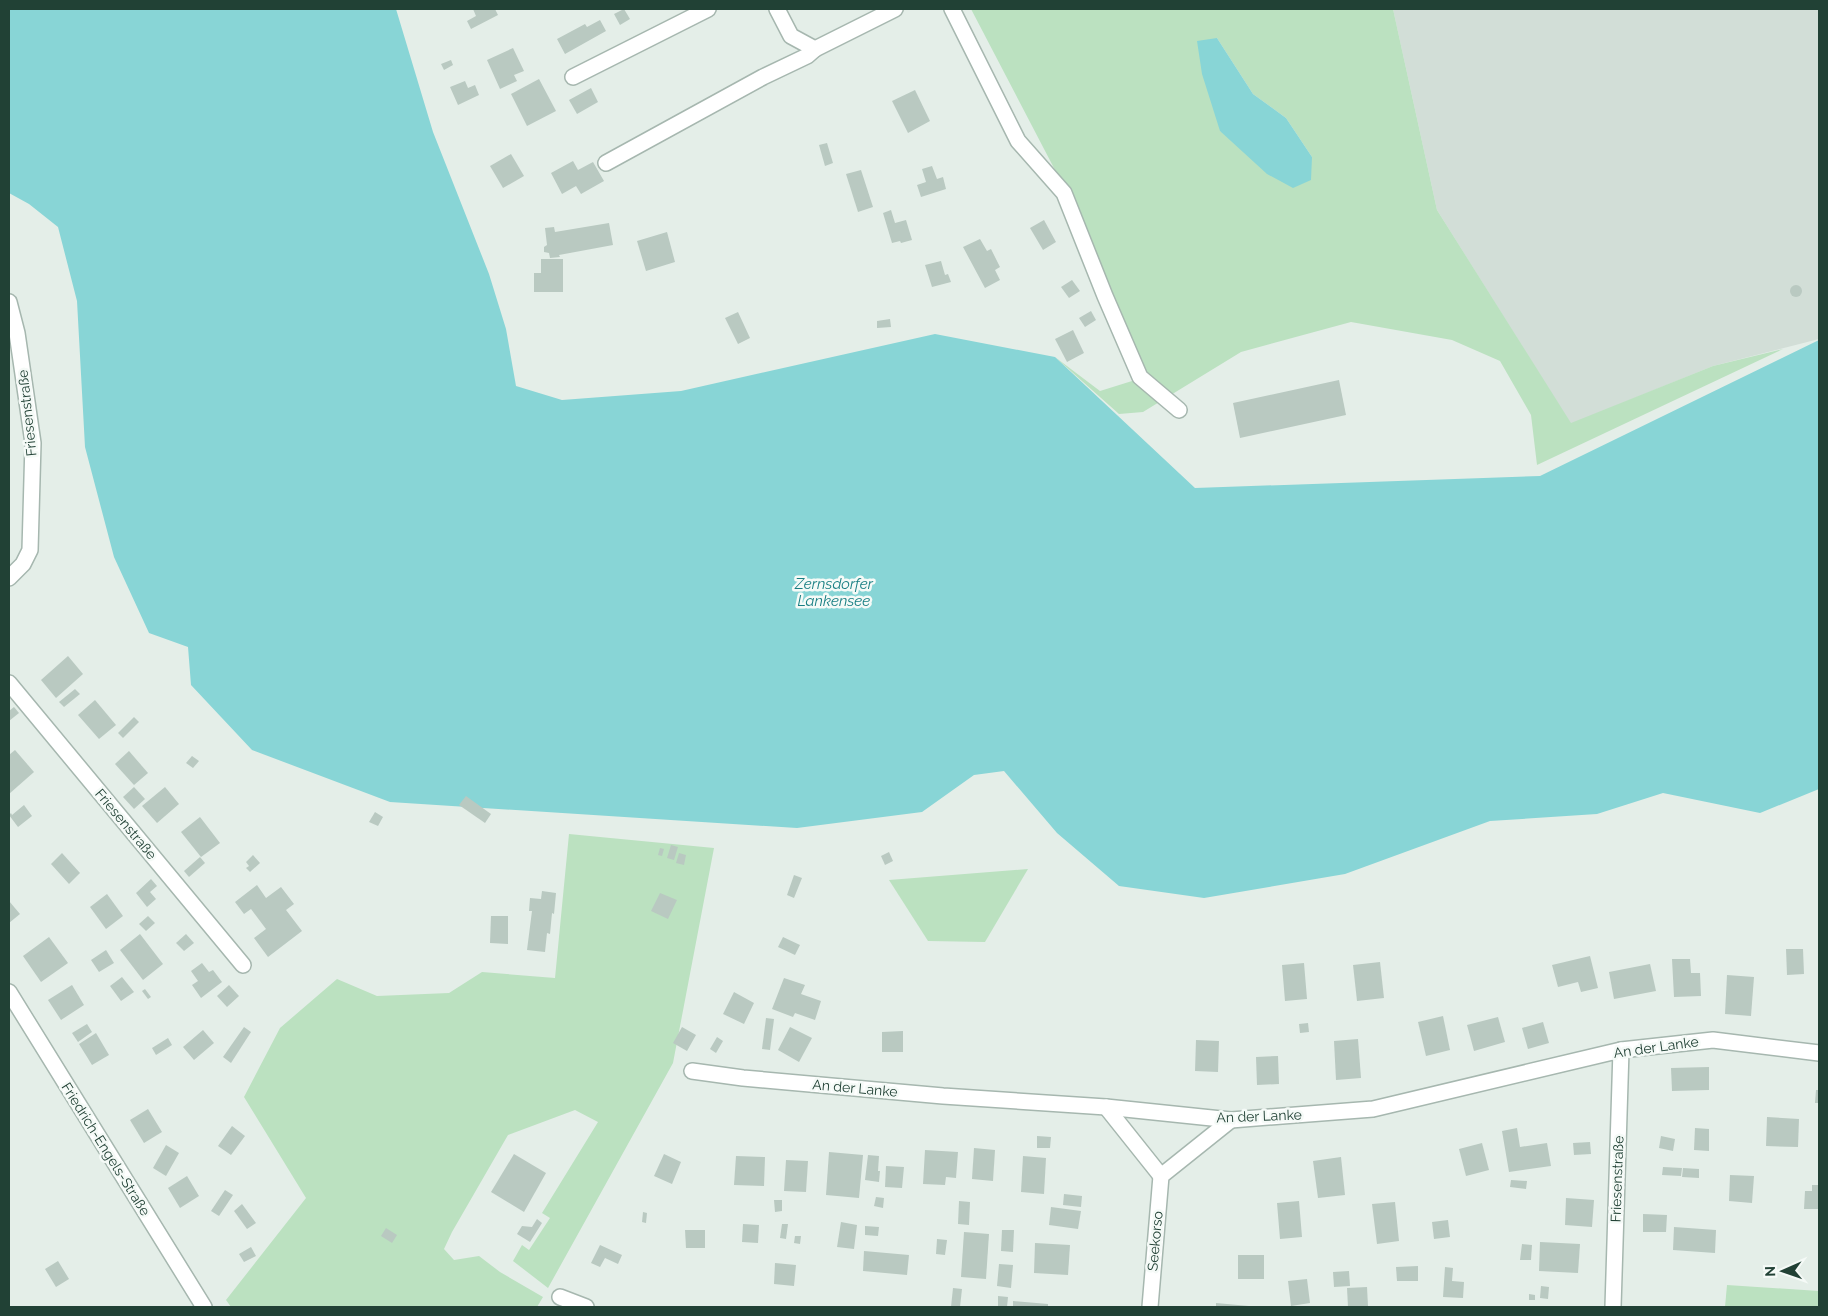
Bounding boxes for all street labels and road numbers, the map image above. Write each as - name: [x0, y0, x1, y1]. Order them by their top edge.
- street label: Friesenstraße: [15, 369, 39, 457]
- street label: Friesenstraße: [92, 786, 160, 862]
- street label: An der Lanke: [1613, 1033, 1699, 1061]
- street label: An der Lanke: [812, 1076, 898, 1100]
- street label: Friedrich-Engels-Straße: [58, 1080, 154, 1218]
- street label: An der Lanke: [1216, 1107, 1302, 1125]
- street label: Friesenstraße: [1607, 1135, 1627, 1223]
- street label: Seekorso: [1144, 1210, 1166, 1272]

